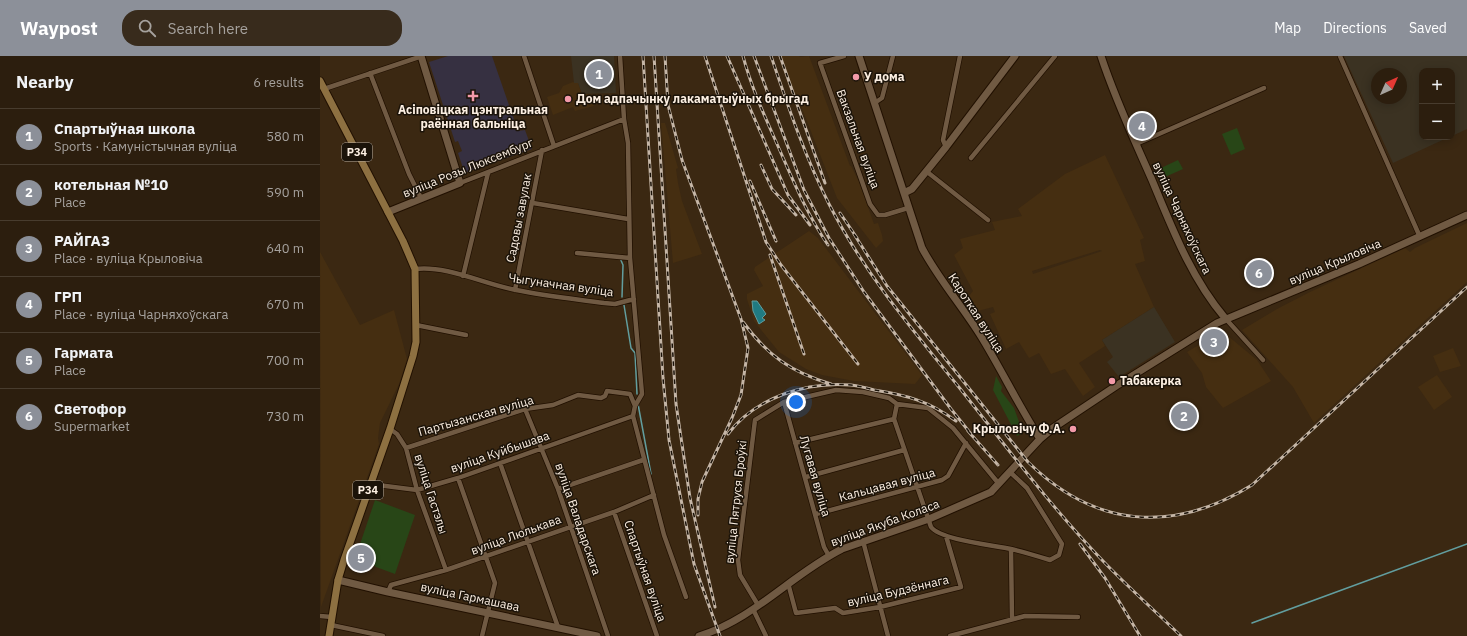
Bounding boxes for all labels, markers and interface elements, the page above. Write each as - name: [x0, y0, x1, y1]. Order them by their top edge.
- search box: [122, 10, 402, 46]
- text: Waypost: [20, 16, 98, 40]
- icon: search: [136, 17, 158, 39]
- text: Search here: [168, 19, 248, 38]
- text: Map: [1274, 19, 1301, 37]
- text: Directions: [1323, 19, 1387, 37]
- text: Saved: [1409, 19, 1447, 37]
- pin: 1: [586, 59, 612, 89]
- north arrow: [1371, 68, 1407, 104]
- map controls: [1419, 68, 1455, 140]
- button: +: [1419, 68, 1455, 104]
- place label: У дома: [864, 69, 905, 84]
- text: Nearby: [16, 71, 74, 93]
- marker: У дома: [851, 72, 861, 82]
- text: 6 results: [253, 74, 304, 91]
- street label: Вакзальная вуліца: [834, 87, 884, 191]
- marker: Асіповіцкая цэнтральная раённая бальніца: [467, 90, 479, 102]
- place label: Дом адпачынку лакаматыўных брыгад: [576, 91, 809, 106]
- marker: Дом адпачынку лакаматыўных брыгад: [563, 94, 573, 104]
- place label: Асіповіцкая цэнтральная раённая бальніца: [398, 102, 548, 131]
- button: −: [1419, 104, 1455, 140]
- pin: 4: [1129, 111, 1155, 141]
- text: Спартыўная школа: [54, 119, 195, 138]
- text: 1: [25, 128, 33, 145]
- text: 580 m: [266, 128, 304, 145]
- street label: вуліца Розы Люксембург: [400, 134, 535, 201]
- text: Sports · Камуністычная вуліца: [54, 138, 237, 155]
- road number: Р34: [342, 143, 372, 161]
- street label: вуліца Чарняхоўскага: [1150, 159, 1215, 277]
- street label: Садовы завулак: [502, 172, 535, 264]
- text: котельная №10: [54, 175, 168, 194]
- text: 2: [25, 184, 33, 201]
- text: 590 m: [266, 184, 304, 201]
- text: Place: [54, 194, 86, 211]
- text: РАЙГАЗ: [54, 231, 110, 250]
- street label: вуліца Крыловіча: [1287, 235, 1384, 288]
- text: 3: [25, 240, 33, 257]
- text: 640 m: [266, 240, 304, 257]
- text: Place · вуліца Крыловіча: [54, 250, 203, 267]
- pin: 6: [1246, 258, 1272, 288]
- street label: Чыгуначная вуліца: [508, 270, 615, 299]
- street label: Кароткая вуліца: [945, 270, 1008, 356]
- text: ГРП: [54, 287, 82, 306]
- text: 4: [25, 296, 33, 313]
- text: 670 m: [266, 296, 304, 313]
- text: Place · вуліца Чарняхоўскага: [54, 306, 228, 323]
- pin: 3: [1201, 327, 1227, 357]
- text: Гармата: [54, 343, 113, 362]
- text: 5: [25, 352, 33, 369]
- text: 700 m: [266, 352, 304, 369]
- text: Place: [54, 362, 86, 379]
- place label: Табакерка: [1120, 373, 1182, 388]
- marker: Табакерка: [1107, 376, 1117, 386]
- street label: Партызанская вуліца: [416, 392, 536, 439]
- your location: [786, 392, 806, 412]
- text: Светофор: [54, 399, 126, 418]
- pin: 2: [1171, 401, 1197, 431]
- text: 6: [25, 408, 33, 425]
- text: 730 m: [266, 408, 304, 425]
- text: Supermarket: [54, 418, 130, 435]
- place label: Крыловічу Ф.А.: [973, 421, 1065, 436]
- marker: Крыловічу Ф.А.: [1068, 424, 1078, 434]
- street label: вуліца Куйбышава: [448, 427, 552, 476]
- street label: Лугавая вуліца: [797, 434, 834, 519]
- street label: вуліца Пятруся Броўкі: [722, 440, 749, 564]
- street label: вуліца Гастэлы: [411, 452, 451, 536]
- street label: вуліца Валадарскага: [552, 461, 605, 577]
- street label: Кальцавая вуліца: [837, 464, 937, 505]
- road number: Р34: [353, 481, 383, 499]
- street label: вуліца Якуба Коласа: [828, 496, 942, 549]
- street label: вуліца Люлькава: [469, 511, 564, 558]
- street label: Спартыўная вуліца: [621, 518, 670, 624]
- pin: 5: [348, 543, 374, 573]
- street label: вуліца Будзённага: [846, 571, 951, 609]
- street label: вуліца Гармашава: [419, 579, 522, 614]

